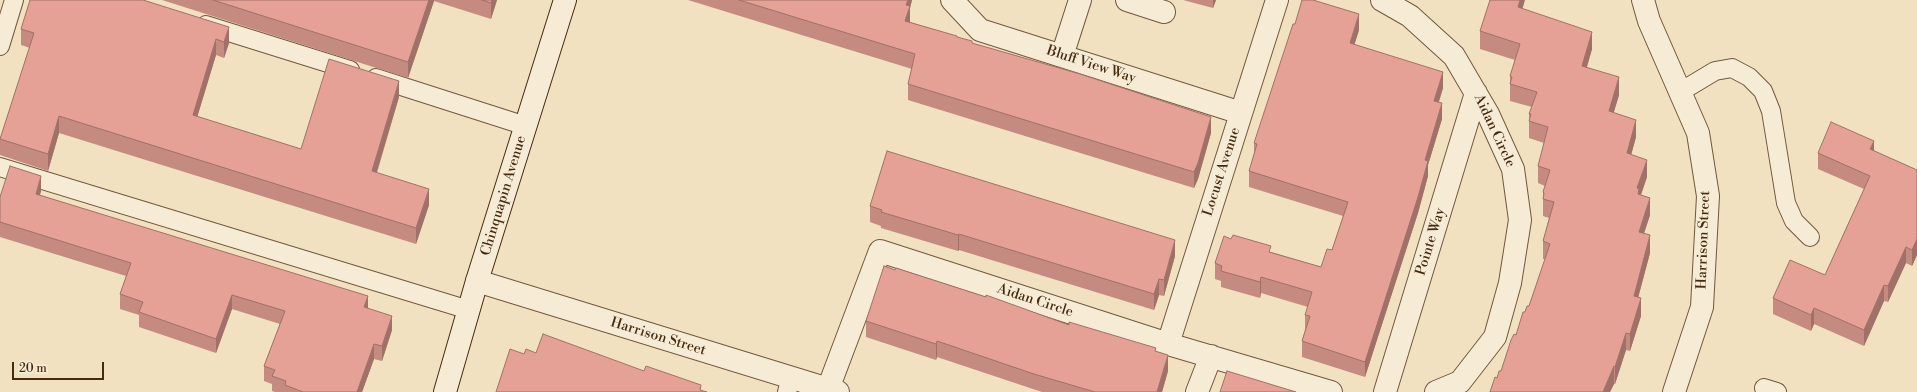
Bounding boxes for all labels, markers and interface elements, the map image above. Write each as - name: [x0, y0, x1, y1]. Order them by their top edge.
- street label: Bluff View Way: [1044, 43, 1138, 87]
- street label: Aidan Circle: [1470, 92, 1518, 170]
- street label: Locust Avenue: [1200, 125, 1244, 219]
- street label: Chinquapin Avenue: [478, 134, 530, 258]
- street label: Harrison Street: [1694, 190, 1714, 290]
- street label: Pointe Way: [1413, 206, 1449, 278]
- street label: Aidan Circle: [995, 281, 1075, 321]
- street label: Harrison Street: [608, 315, 708, 359]
- scale bar: [14, 354, 106, 380]
- text: 20 m: [19, 361, 47, 376]

